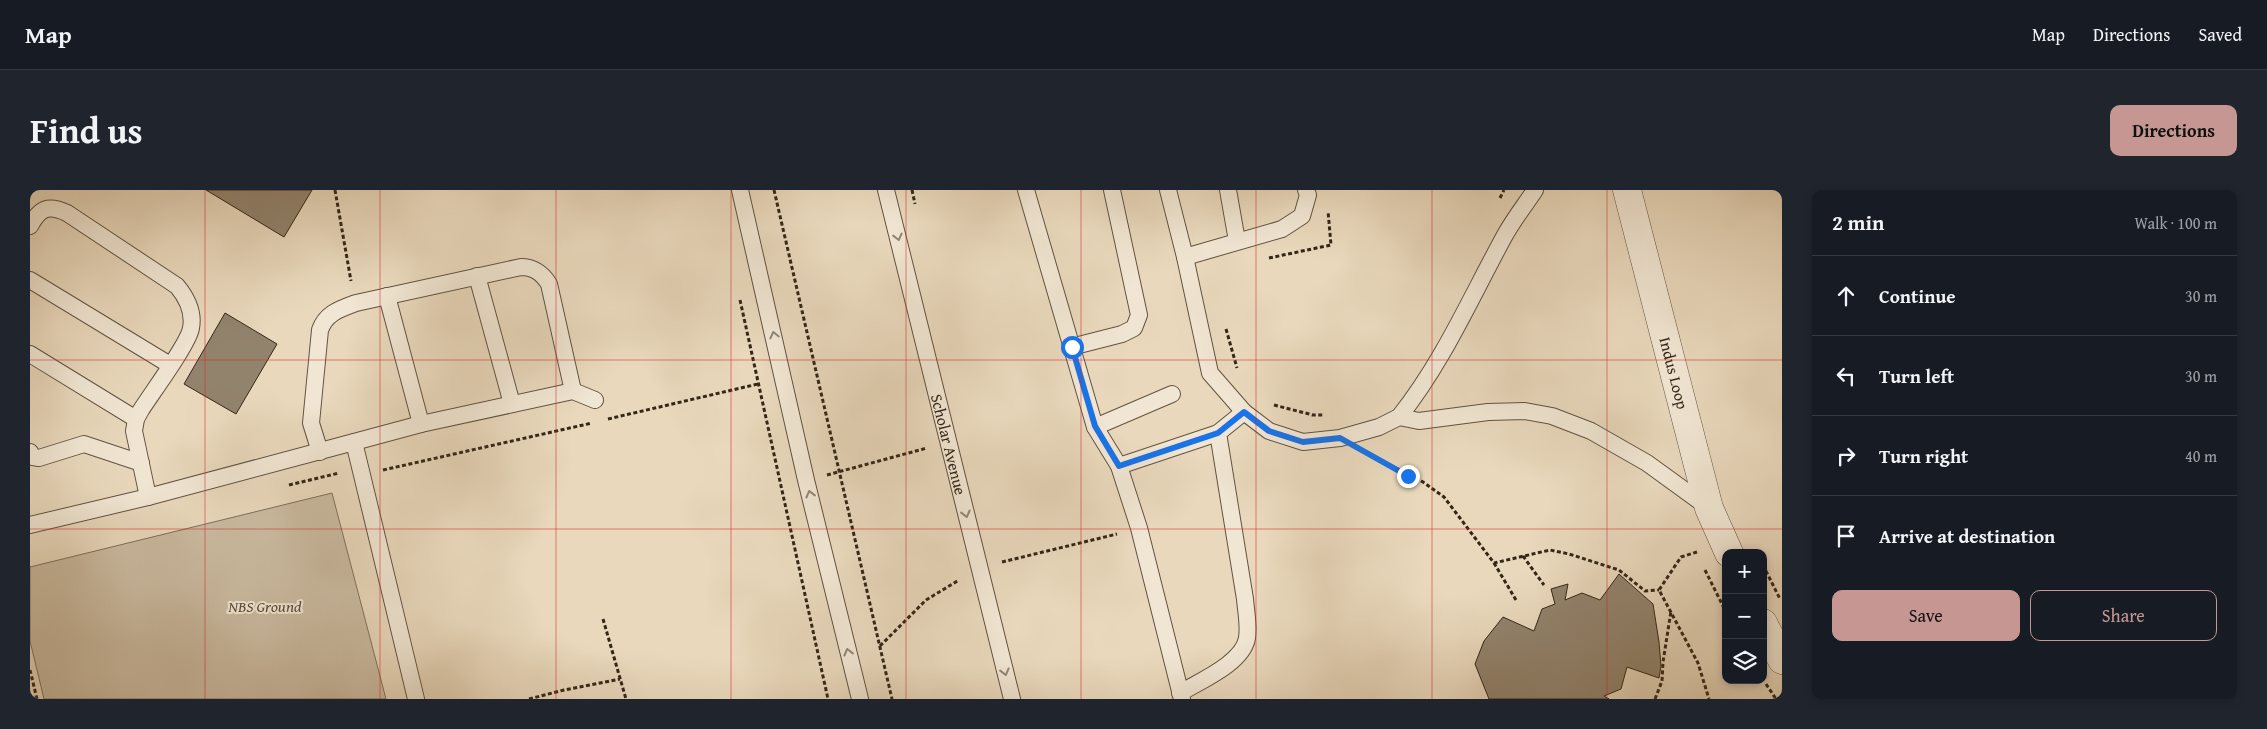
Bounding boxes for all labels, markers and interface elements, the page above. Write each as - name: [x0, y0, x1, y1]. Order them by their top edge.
- text: Map: [25, 17, 72, 52]
- text: Map: [2032, 21, 2065, 48]
- text: Directions: [2093, 21, 2170, 48]
- text: Saved: [2198, 21, 2242, 48]
- text: Find us: [30, 105, 143, 156]
- button: Directions: [2110, 105, 2237, 156]
- text: 2 min: [1832, 207, 1884, 238]
- text: Walk · 100 m: [2134, 211, 2217, 235]
- one-way arrow: [892, 233, 903, 242]
- icon: ahead: [1832, 282, 1860, 310]
- text: Continue: [1879, 282, 1956, 310]
- text: 30 m: [2185, 284, 2217, 308]
- one-way arrow: [769, 331, 779, 340]
- street label: Indus Loop: [1653, 334, 1695, 412]
- route start: [1061, 336, 1084, 359]
- icon: left: [1832, 362, 1860, 390]
- text: Turn left: [1879, 362, 1954, 390]
- text: 30 m: [2185, 364, 2217, 388]
- street label: Scholar Avenue: [925, 391, 973, 497]
- icon: right: [1832, 442, 1860, 470]
- text: Turn right: [1879, 442, 1968, 470]
- text: 40 m: [2185, 444, 2217, 468]
- route end: [1397, 465, 1420, 488]
- one-way arrow: [805, 489, 816, 498]
- one-way arrow: [960, 510, 971, 519]
- icon: arrive: [1832, 522, 1860, 550]
- text: Arrive at destination: [1879, 522, 2055, 550]
- map controls: [1722, 549, 1767, 684]
- button: +: [1722, 549, 1767, 594]
- button: Save: [1832, 590, 2020, 641]
- button: Share: [2030, 590, 2217, 641]
- park label: NBS Ground: [227, 594, 302, 618]
- button: −: [1722, 594, 1767, 639]
- button: layers: [1722, 639, 1767, 684]
- one-way arrow: [843, 647, 854, 656]
- one-way arrow: [999, 667, 1010, 676]

